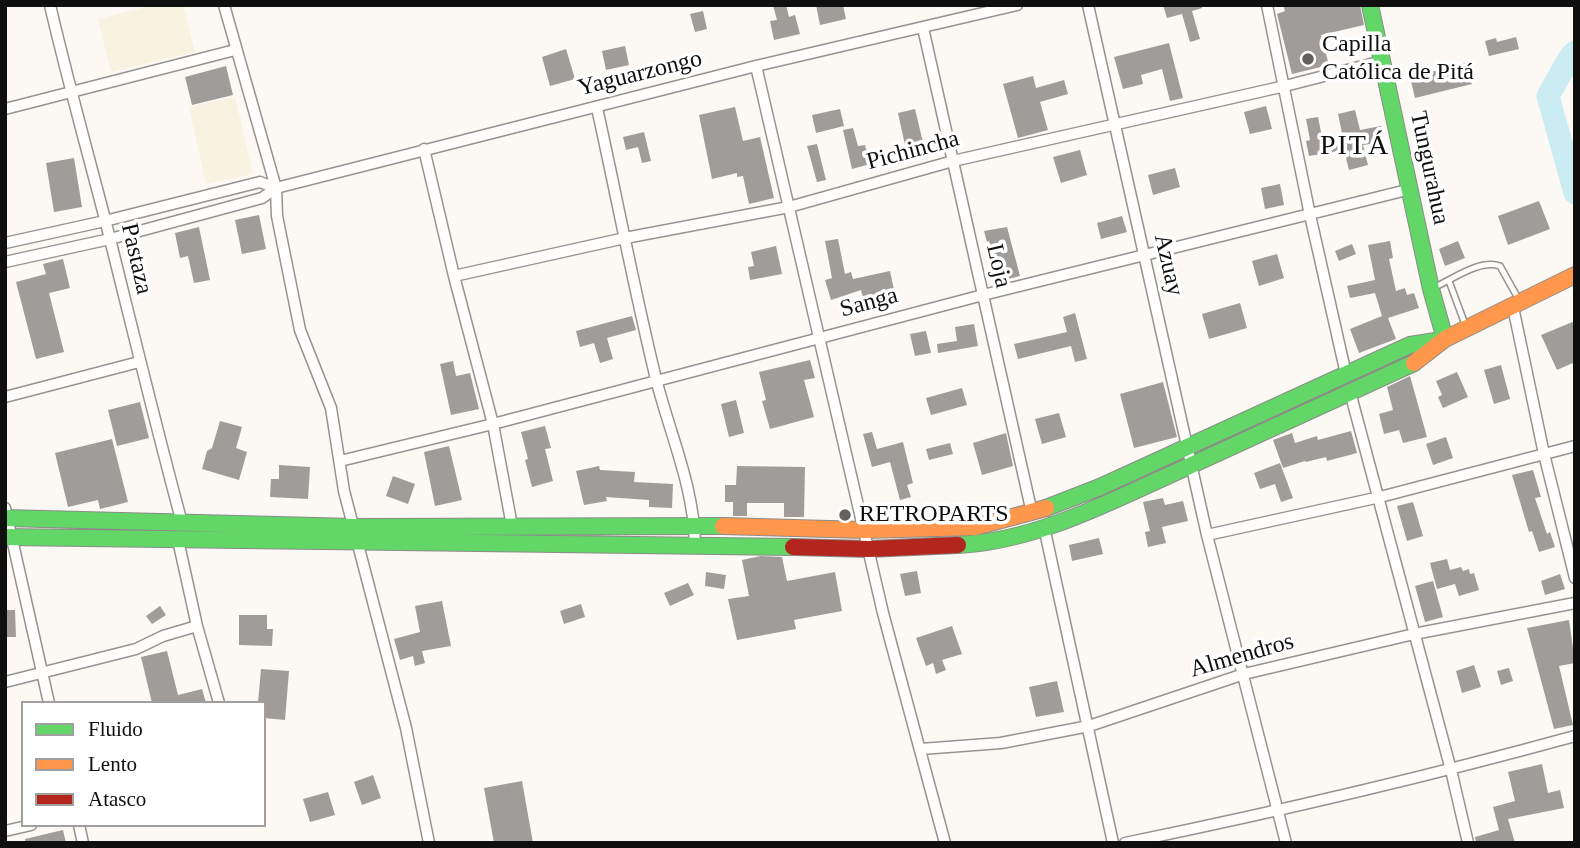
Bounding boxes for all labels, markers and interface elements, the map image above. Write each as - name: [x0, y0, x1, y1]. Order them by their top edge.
- place label: Capilla Católica de Pitá: [1322, 31, 1474, 87]
- street label: Yaguarzongo: [575, 45, 705, 103]
- marker: Capilla Católica de Pitá: [1300, 51, 1316, 67]
- street label: Tungurahua: [1403, 109, 1455, 227]
- street label: Pichincha: [864, 125, 962, 177]
- district label: PITÁ: [1320, 130, 1390, 164]
- street label: Pastaza: [114, 221, 158, 297]
- street label: Azuay: [1147, 231, 1189, 299]
- street label: Loja: [979, 241, 1017, 291]
- street label: Sanga: [837, 282, 901, 324]
- place label: RETROPARTS: [859, 501, 1009, 529]
- marker: RETROPARTS: [837, 507, 853, 523]
- street label: Almendros: [1187, 627, 1297, 685]
- legend: [21, 701, 266, 827]
- text: Fluido: [88, 717, 143, 741]
- text: Lento: [88, 752, 137, 776]
- text: Atasco: [88, 787, 146, 811]

